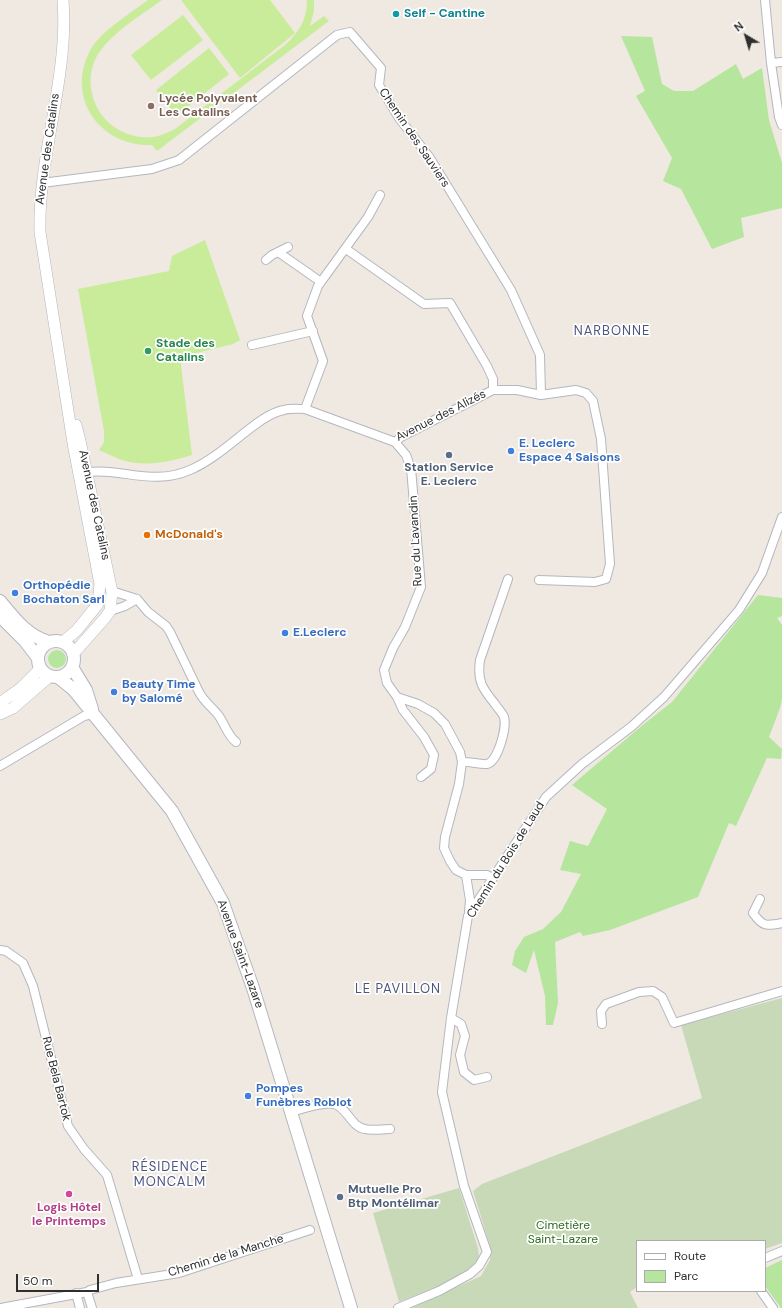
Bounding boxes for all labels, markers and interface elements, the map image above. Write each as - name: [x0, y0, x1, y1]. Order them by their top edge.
- place label: Self - Cantine: [404, 7, 485, 21]
- marker: Self - Cantine: [391, 9, 401, 19]
- north arrow: [726, 16, 766, 56]
- text: N: [731, 19, 746, 35]
- street label: Chemin des Sauviers: [375, 86, 453, 190]
- street label: Avenue des Catalins: [33, 92, 63, 206]
- place label: Lycée Polyvalent Les Catalins: [159, 92, 258, 120]
- marker: Lycée Polyvalent Les Catalins: [146, 101, 156, 111]
- district label: NARBONNE: [574, 324, 650, 340]
- place label: Stade des Catalins: [156, 337, 215, 365]
- marker: Stade des Catalins: [143, 346, 153, 356]
- street label: Avenue des Alizés: [393, 387, 489, 445]
- place label: E. Leclerc Espace 4 Saisons: [519, 437, 620, 465]
- marker: E. Leclerc Espace 4 Saisons: [506, 446, 516, 456]
- street label: Avenue des Catalins: [75, 449, 113, 561]
- marker: Station Service E. Leclerc: [444, 450, 454, 460]
- place label: Station Service E. Leclerc: [404, 461, 494, 489]
- street label: Rue du Lavandin: [406, 495, 426, 587]
- place label: McDonald's: [155, 528, 223, 542]
- marker: McDonald's: [142, 530, 152, 540]
- place label: Orthopédie Bochaton Sarl: [23, 579, 105, 607]
- marker: Orthopédie Bochaton Sarl: [10, 588, 20, 598]
- place label: E.Leclerc: [293, 626, 346, 640]
- marker: E.Leclerc: [280, 628, 290, 638]
- place label: Beauty Time by Salomé: [122, 678, 196, 706]
- marker: Beauty Time by Salomé: [109, 687, 119, 697]
- street label: Chemin du Bois de Laud: [464, 799, 548, 921]
- street label: Avenue Saint-Lazare: [214, 898, 266, 1010]
- district label: LE PAVILLON: [355, 982, 441, 998]
- street label: Rue Bela Bartok: [39, 1035, 73, 1123]
- place label: Pompes Funèbres Roblot: [256, 1082, 352, 1110]
- marker: Pompes Funèbres Roblot: [243, 1091, 253, 1101]
- district label: RÉSIDENCE MONCALM: [132, 1160, 208, 1191]
- place label: Mutuelle Pro Btp Montélimar: [348, 1183, 439, 1211]
- marker: Logis Hôtel le Printemps: [64, 1189, 74, 1199]
- marker: Mutuelle Pro Btp Montélimar: [335, 1192, 345, 1202]
- place label: Logis Hôtel le Printemps: [32, 1201, 106, 1229]
- park label: Cimetière Saint-Lazare: [528, 1219, 598, 1247]
- street label: Chemin de la Manche: [167, 1232, 285, 1280]
- legend: [636, 1240, 766, 1292]
- text: Route: [674, 1248, 706, 1264]
- scale bar: [18, 1266, 101, 1292]
- text: Parc: [674, 1268, 698, 1284]
- text: 50 m: [23, 1273, 52, 1289]

